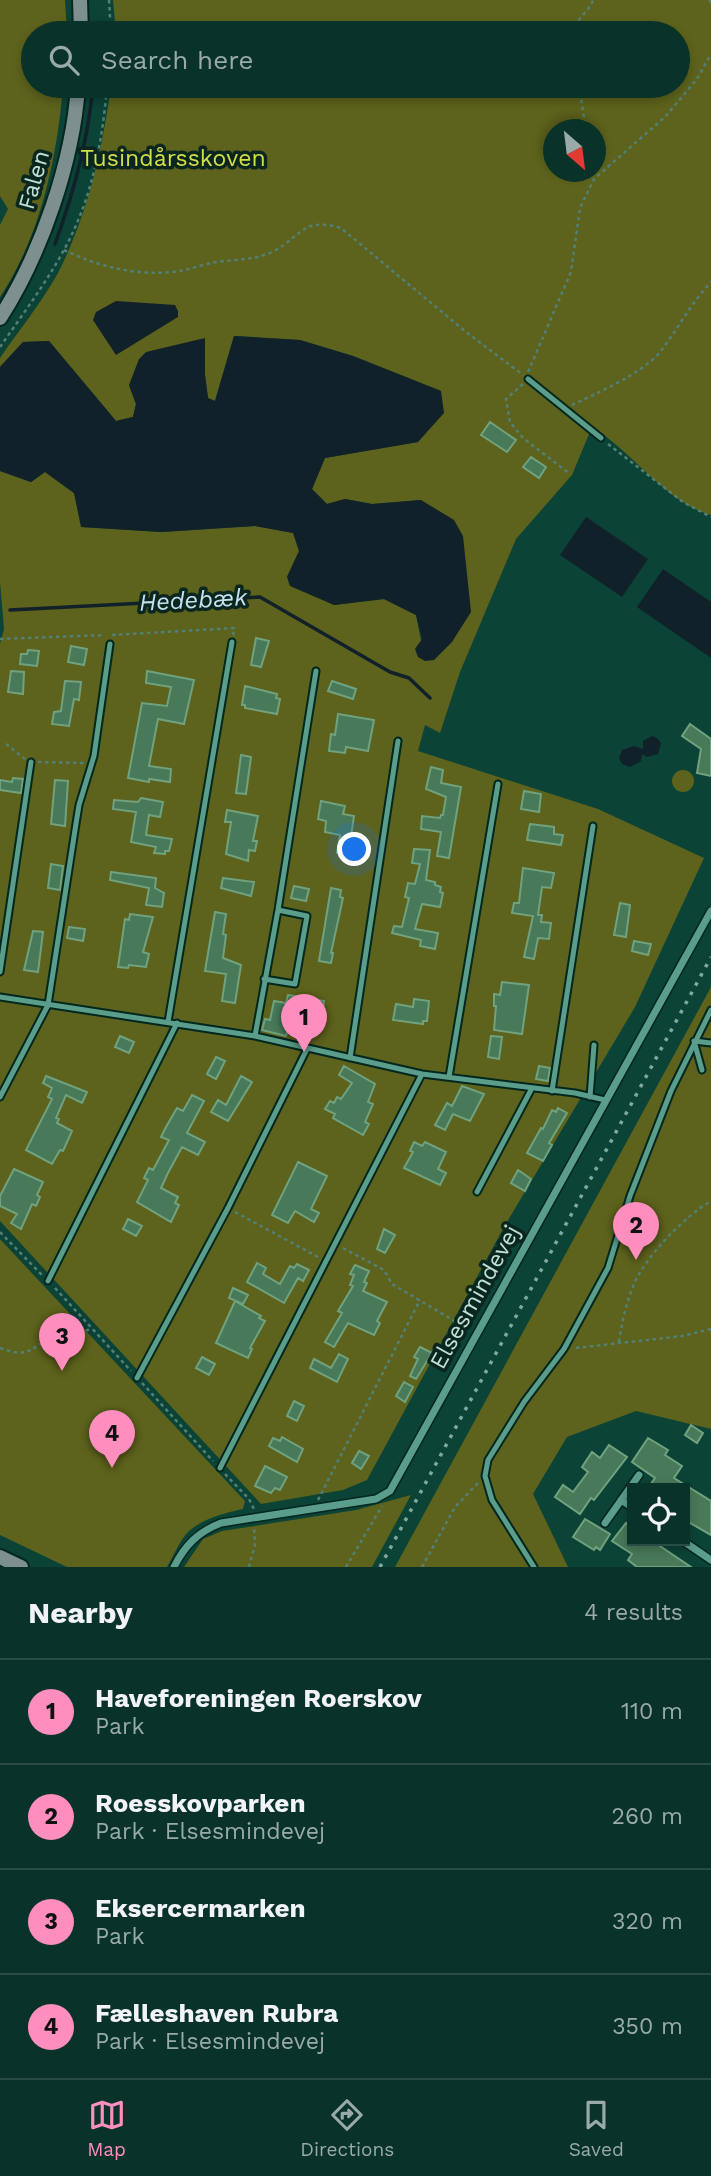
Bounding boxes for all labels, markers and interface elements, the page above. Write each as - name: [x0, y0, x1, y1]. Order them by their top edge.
- search box: [21, 21, 690, 98]
- icon: search: [45, 41, 83, 79]
- text: Search here: [101, 45, 253, 75]
- north arrow: [543, 119, 606, 182]
- park label: Tusindårsskoven: [80, 145, 266, 172]
- street label: Falen: [13, 147, 55, 213]
- water label: Hedebæk: [138, 583, 249, 617]
- your location: [337, 832, 371, 866]
- pin: 1: [281, 994, 327, 1052]
- pin: 2: [613, 1202, 659, 1260]
- street label: Elsesmindevej: [424, 1220, 526, 1374]
- pin: 3: [39, 1313, 85, 1371]
- pin: 4: [89, 1410, 135, 1468]
- map controls: [627, 1483, 690, 1546]
- button: locate: [627, 1483, 690, 1546]
- text: Nearby: [28, 1595, 133, 1630]
- text: 4 results: [584, 1599, 683, 1626]
- text: Haveforeningen Roerskov: [95, 1683, 422, 1713]
- text: 1: [46, 1698, 56, 1725]
- text: 110 m: [621, 1698, 683, 1725]
- text: Park: [95, 1713, 144, 1740]
- text: Roesskovparken: [95, 1788, 306, 1818]
- text: 2: [44, 1803, 58, 1830]
- text: 260 m: [612, 1803, 683, 1830]
- text: Park · Elsesmindevej: [95, 1818, 325, 1845]
- text: Eksercermarken: [95, 1893, 306, 1923]
- text: 3: [44, 1908, 58, 1935]
- text: 320 m: [612, 1908, 683, 1935]
- text: Park: [95, 1923, 144, 1950]
- text: Fælleshaven Rubra: [95, 1998, 338, 2028]
- text: 4: [44, 2013, 58, 2040]
- text: 350 m: [612, 2013, 683, 2040]
- text: Park · Elsesmindevej: [95, 2028, 325, 2055]
- tab: Map: [87, 2096, 126, 2161]
- tab: Directions: [300, 2096, 394, 2161]
- tab: Saved: [569, 2096, 624, 2161]

